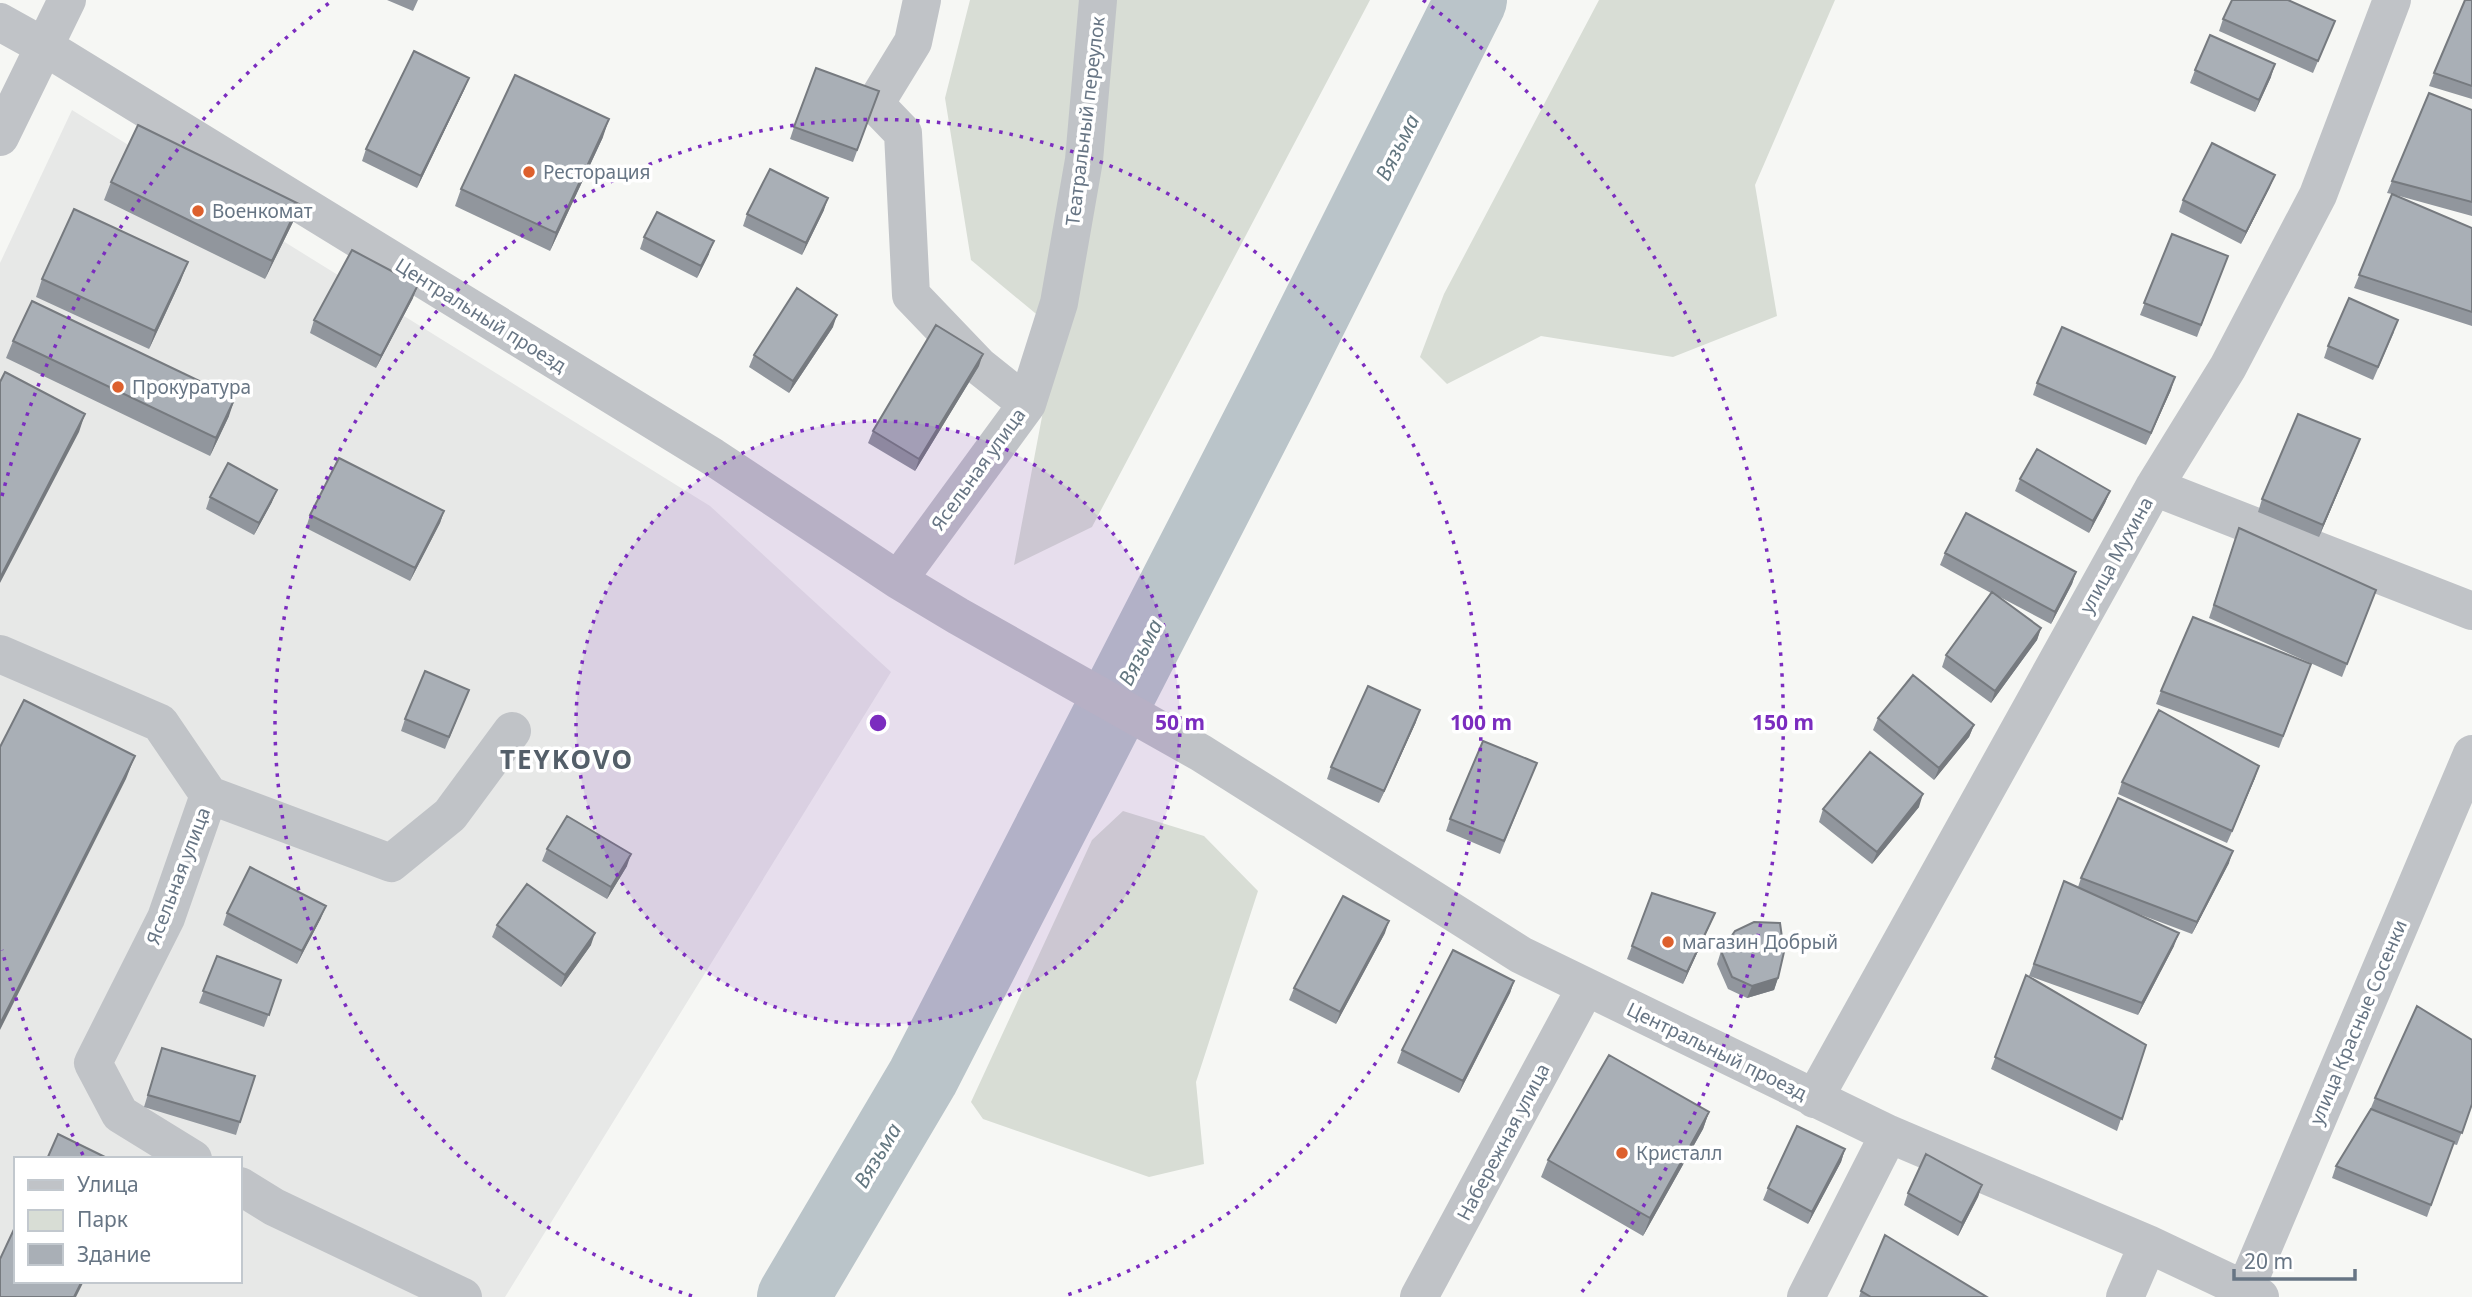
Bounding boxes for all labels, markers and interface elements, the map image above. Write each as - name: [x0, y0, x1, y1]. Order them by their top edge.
- street label: Театральный переулок: [1059, 15, 1111, 227]
- water label: Вязьма: [1368, 109, 1426, 185]
- place label: Ресторация: [543, 159, 651, 185]
- marker: Ресторация: [521, 164, 537, 180]
- place label: Военкомат: [212, 198, 313, 224]
- marker: Военкомат: [190, 203, 206, 219]
- street label: Центральный проезд: [391, 252, 572, 378]
- place label: Прокуратура: [132, 374, 251, 400]
- marker: Прокуратура: [110, 379, 126, 395]
- street label: Ясельная улица: [925, 403, 1031, 535]
- street label: улица Мухина: [2073, 492, 2159, 618]
- water label: Вязьма: [1111, 614, 1169, 690]
- text: 50 m: [1155, 708, 1205, 736]
- text: 100 m: [1450, 708, 1512, 736]
- text: 150 m: [1752, 708, 1814, 736]
- centre of rings: [866, 711, 890, 735]
- district label: TEYKOVO: [500, 741, 634, 777]
- street label: Ясельная улица: [140, 804, 216, 948]
- street label: улица Красные Сосенки: [2303, 916, 2413, 1128]
- place label: магазин Добрый: [1682, 929, 1838, 955]
- marker: магазин Добрый: [1660, 934, 1676, 950]
- street label: Центральный проезд: [1623, 996, 1812, 1106]
- street label: Набережная улица: [1451, 1059, 1555, 1225]
- water label: Вязьма: [847, 1117, 907, 1193]
- place label: Кристалл: [1636, 1140, 1722, 1166]
- marker: Кристалл: [1614, 1145, 1630, 1161]
- legend: [14, 1157, 242, 1283]
- text: Улица: [77, 1170, 139, 1198]
- text: Парк: [77, 1205, 128, 1233]
- scale bar: [2234, 1238, 2355, 1282]
- text: Здание: [77, 1240, 151, 1268]
- text: 20 m: [2244, 1247, 2293, 1275]

